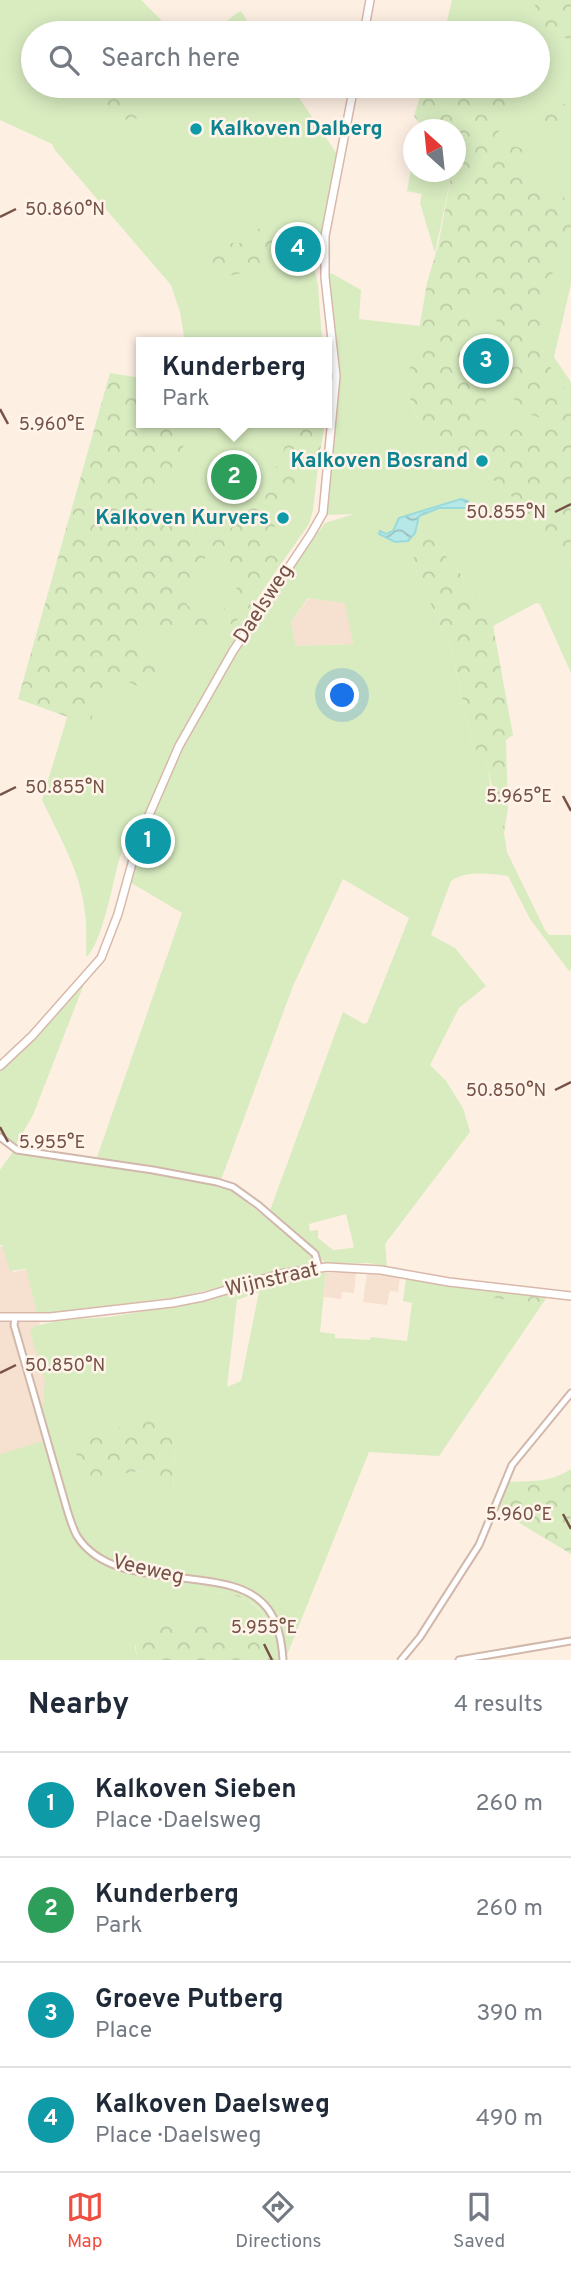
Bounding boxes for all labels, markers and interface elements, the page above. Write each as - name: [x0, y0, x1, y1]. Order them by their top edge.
- search box: [21, 21, 550, 98]
- icon: search: [45, 41, 83, 79]
- text: Search here: [101, 43, 240, 76]
- place label: Kalkoven Dalberg: [210, 116, 383, 143]
- north arrow: [403, 119, 466, 182]
- marker: Kalkoven Dalberg: [188, 121, 204, 137]
- text: 50.860°N: [25, 199, 105, 222]
- pin: 4: [275, 223, 321, 275]
- pin: 3: [463, 335, 509, 387]
- popup: [136, 337, 332, 428]
- text: Kunderberg: [162, 352, 306, 385]
- text: Park: [162, 385, 210, 414]
- text: 5.960°E: [19, 414, 85, 437]
- place label: Kalkoven Bosrand: [290, 448, 468, 475]
- pin: 2: [211, 451, 257, 503]
- marker: Kalkoven Bosrand: [474, 453, 490, 469]
- text: 50.855°N: [466, 502, 546, 525]
- place label: Kalkoven Kurvers: [95, 505, 269, 532]
- marker: Kalkoven Kurvers: [275, 510, 291, 526]
- street label: Daelsweg: [228, 559, 300, 649]
- your location: [325, 678, 359, 712]
- text: 50.855°N: [25, 777, 105, 800]
- text: 5.965°E: [486, 786, 552, 809]
- pin: 1: [125, 815, 171, 867]
- text: 50.850°N: [466, 1080, 546, 1103]
- text: 5.955°E: [19, 1132, 85, 1155]
- street label: Wijnstraat: [223, 1256, 321, 1304]
- text: 50.850°N: [25, 1355, 105, 1378]
- text: 5.960°E: [486, 1504, 552, 1527]
- street label: Veeweg: [110, 1549, 186, 1591]
- text: 5.955°E: [231, 1617, 297, 1640]
- text: Nearby: [28, 1687, 129, 1724]
- text: 4 results: [454, 1691, 543, 1720]
- text: Kalkoven Sieben: [95, 1774, 297, 1807]
- text: 1: [46, 1790, 56, 1819]
- text: 260 m: [476, 1790, 543, 1819]
- text: Place · Daelsweg: [95, 1807, 261, 1836]
- text: Kunderberg: [95, 1879, 239, 1912]
- text: 2: [44, 1895, 58, 1924]
- text: 260 m: [476, 1895, 543, 1924]
- text: Park: [95, 1912, 142, 1941]
- text: Groeve Putberg: [95, 1984, 284, 2017]
- text: 3: [44, 2000, 58, 2029]
- text: 390 m: [476, 2000, 543, 2029]
- text: Place: [95, 2017, 152, 2046]
- text: Kalkoven Daelsweg: [95, 2089, 330, 2122]
- text: 4: [44, 2105, 58, 2134]
- text: 490 m: [476, 2105, 543, 2134]
- text: Place · Daelsweg: [95, 2122, 261, 2151]
- tab: Map: [66, 2188, 104, 2254]
- tab: Directions: [235, 2188, 322, 2254]
- tab: Saved: [453, 2188, 505, 2254]

